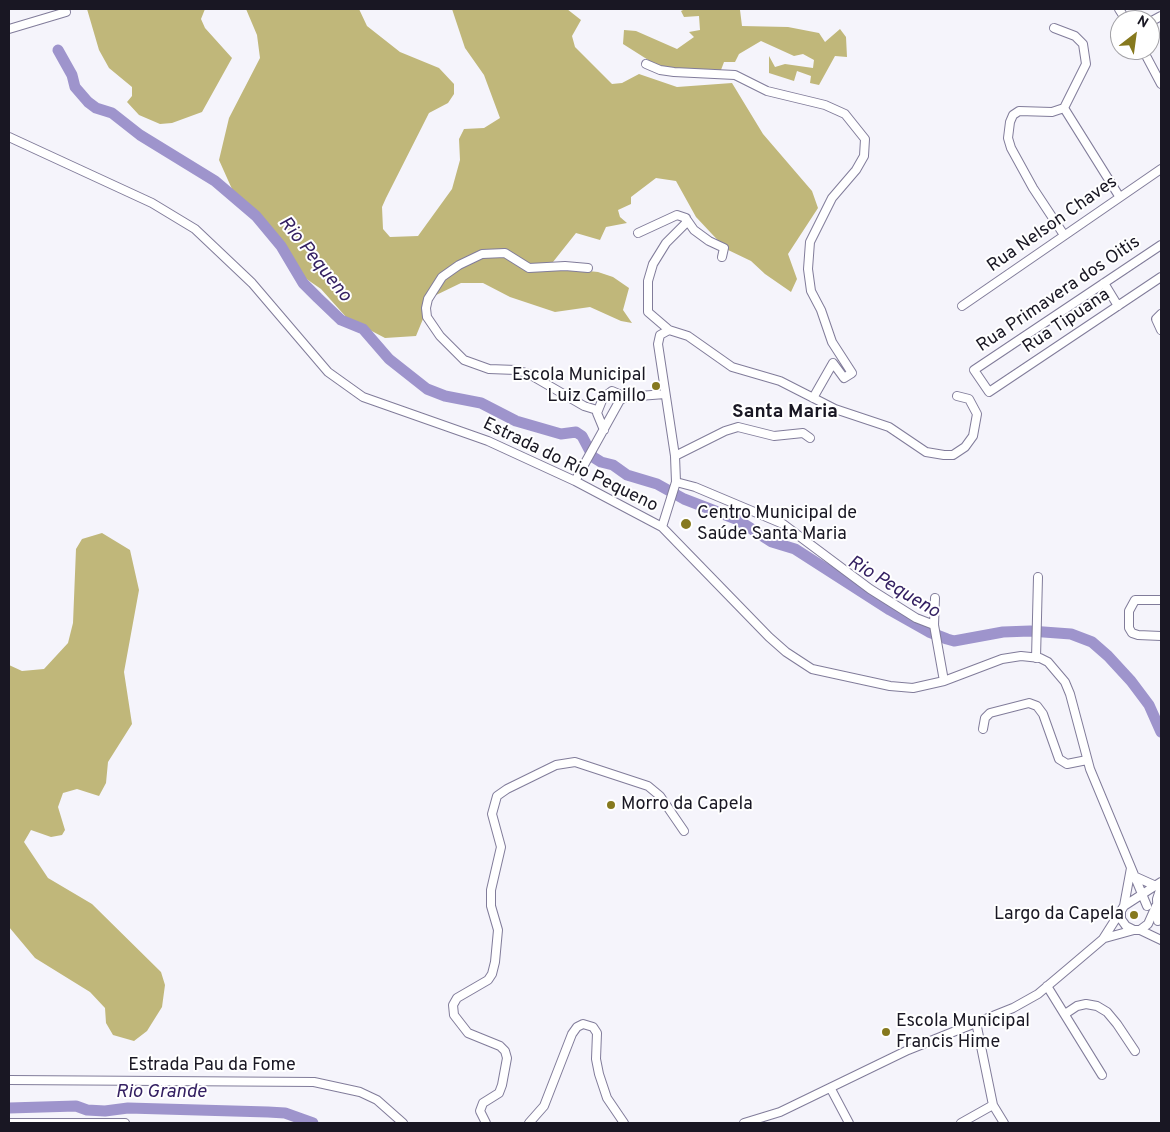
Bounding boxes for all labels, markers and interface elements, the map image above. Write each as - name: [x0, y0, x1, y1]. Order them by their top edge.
- north arrow: [1110, 10, 1160, 60]
- text: N: [1134, 13, 1151, 32]
- street label: Rua Nelson Chaves: [984, 172, 1122, 278]
- water label: Rio Pequeno: [273, 213, 355, 307]
- street label: Rua Primavera dos Oitis: [973, 232, 1145, 358]
- street label: Rua Tipuana: [1019, 285, 1115, 359]
- place label: Escola Municipal Luiz Camillo: [512, 365, 646, 408]
- marker: Escola Municipal Luiz Camillo: [650, 380, 662, 392]
- district label: Santa Maria: [732, 402, 838, 424]
- street label: Estrada do Rio Pequeno: [479, 414, 661, 518]
- place label: Centro Municipal de Saúde Santa Maria: [697, 503, 857, 546]
- marker: Centro Municipal de Saúde Santa Maria: [679, 517, 693, 531]
- water label: Rio Pequeno: [843, 552, 943, 624]
- place label: Morro da Capela: [621, 794, 753, 816]
- marker: Morro da Capela: [605, 799, 617, 811]
- place label: Largo da Capela: [994, 904, 1124, 926]
- marker: Largo da Capela: [1128, 909, 1140, 921]
- place label: Escola Municipal Francis Hime: [896, 1011, 1030, 1054]
- marker: Escola Municipal Francis Hime: [880, 1026, 892, 1038]
- street label: Estrada Pau da Fome: [128, 1055, 296, 1077]
- water label: Rio Grande: [116, 1082, 206, 1104]

